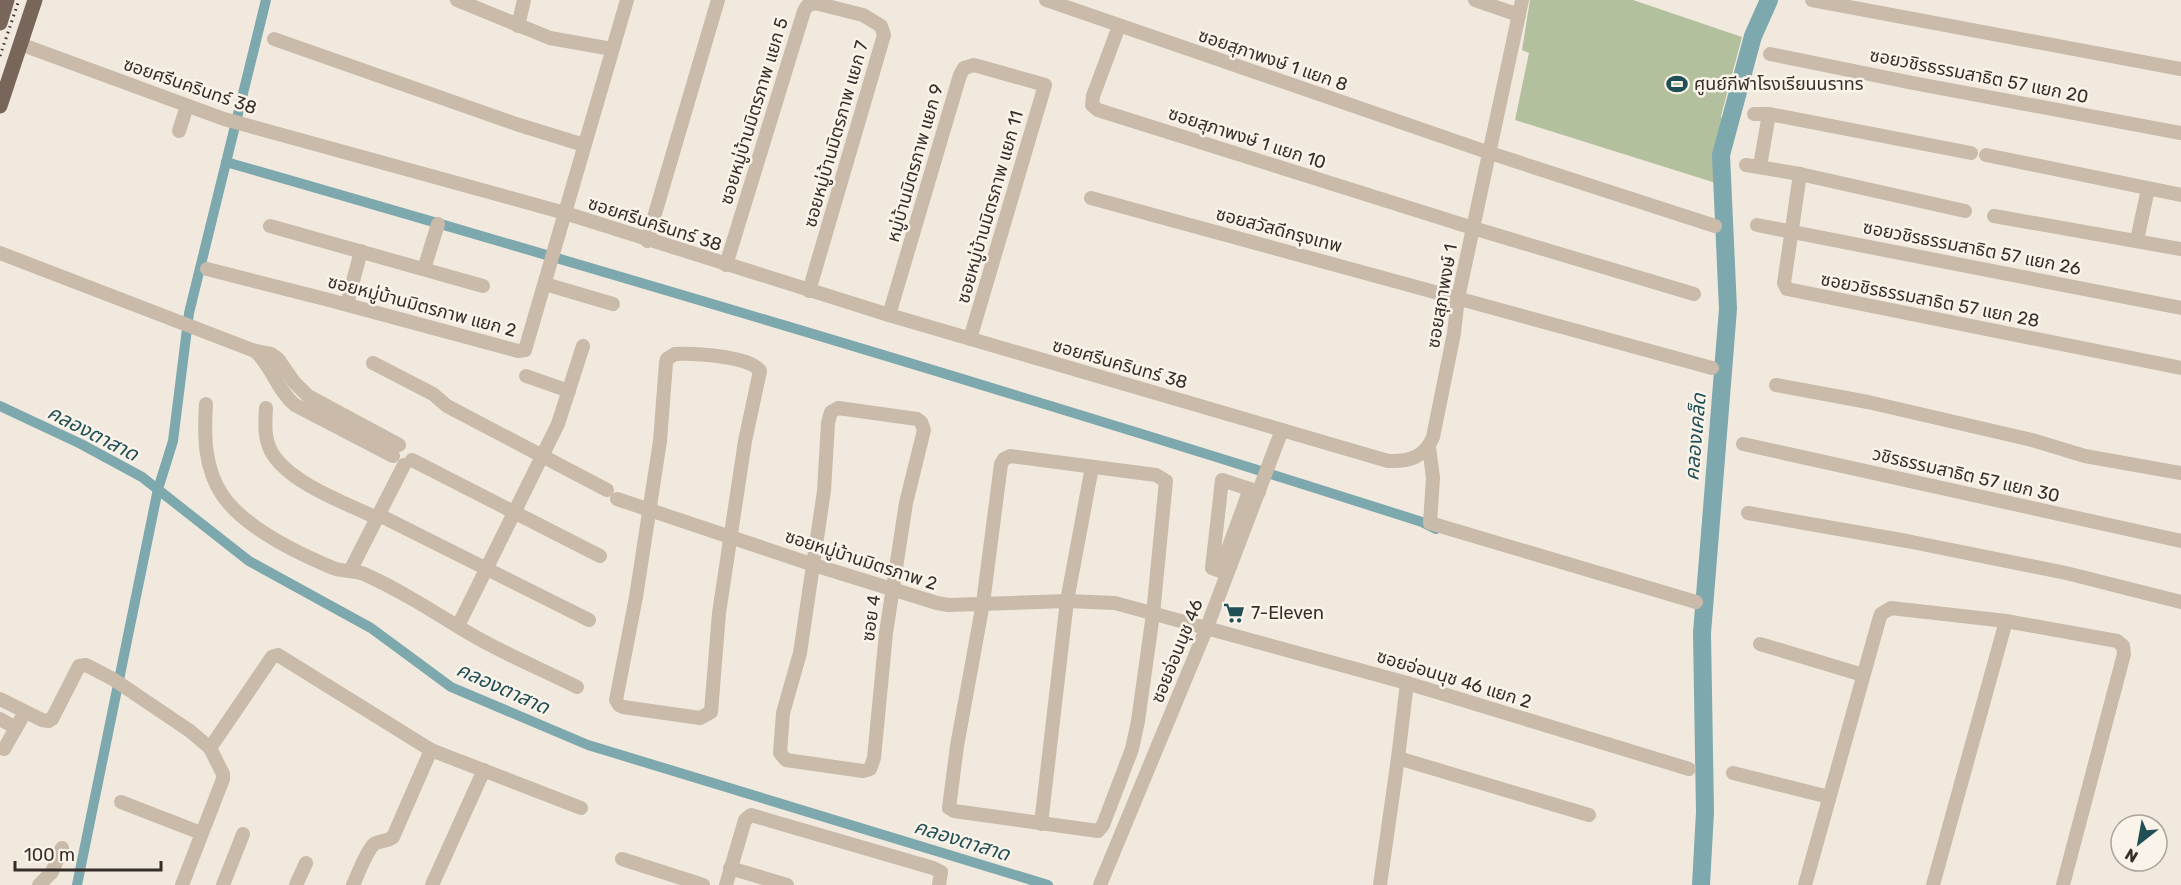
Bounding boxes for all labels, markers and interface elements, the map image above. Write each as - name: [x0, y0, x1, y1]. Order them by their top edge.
- street label: ซอยหมู่บ้านมิตรภาพ แยก 5: [715, 15, 794, 208]
- street label: ซอยสุภาพงษ์ 1 แยก 8: [1195, 24, 1351, 96]
- street label: ซอยหมู่บ้านมิตรภาพ แยก 7: [799, 38, 874, 230]
- street label: ซอยวชิรธรรมสาธิต 57 แยก 20: [1868, 44, 2090, 108]
- street label: ซอยศรีนครินทร์ 38: [120, 53, 260, 119]
- sports icon: ศูนย์กีฬาโรงเรียนนราทร: [1665, 72, 1689, 96]
- place label: ศูนย์กีฬาโรงเรียนนราทร: [1694, 73, 1864, 96]
- street label: หมู่บ้านมิตรภาพ แยก 9: [882, 81, 949, 245]
- street label: ซอยสุภาพงษ์ 1 แยก 10: [1165, 102, 1329, 174]
- street label: ซอยหมู่บ้านมิตรภาพ แยก 11: [952, 108, 1029, 306]
- street label: ซอยศรีนครินทร์ 38: [585, 192, 725, 256]
- street label: ซอยสวัสดีกรุงเทพ: [1214, 203, 1344, 257]
- street label: ซอยวชิรธรรมสาธิต 57 แยก 26: [1861, 216, 2083, 280]
- street label: ซอยสุภาพงษ์ 1: [1422, 242, 1462, 350]
- street label: ซอยวชิรธรรมสาธิต 57 แยก 28: [1819, 268, 2041, 332]
- street label: ซอยหมู่บ้านมิตรภาพ แยก 2: [325, 270, 519, 343]
- street label: ซอยศรีนครินทร์ 38: [1050, 334, 1190, 394]
- water label: คลองเคล็ด: [1679, 392, 1711, 482]
- water label: คลองตาสาด: [44, 400, 143, 466]
- street label: วชิรธรรมสาธิต 57 แยก 30: [1870, 443, 2062, 507]
- street label: ซอยหมู่บ้านมิตรภาพ 2: [782, 525, 940, 596]
- street label: ซอย 4: [857, 593, 885, 643]
- street label: ซอยอ่อนนุช 46: [1146, 596, 1208, 706]
- supermarket icon: 7-Eleven: [1222, 601, 1246, 625]
- place label: 7-Eleven: [1251, 602, 1324, 624]
- street label: ซอยอ่อนนุช 46 แยก 2: [1374, 645, 1534, 713]
- water label: คลองตาสาด: [453, 657, 554, 719]
- north arrow: [2109, 813, 2169, 873]
- water label: คลองตาสาด: [911, 814, 1013, 866]
- scale bar: [15, 834, 160, 872]
- text: 100 m: [24, 844, 75, 866]
- text: N: [2122, 844, 2141, 867]

